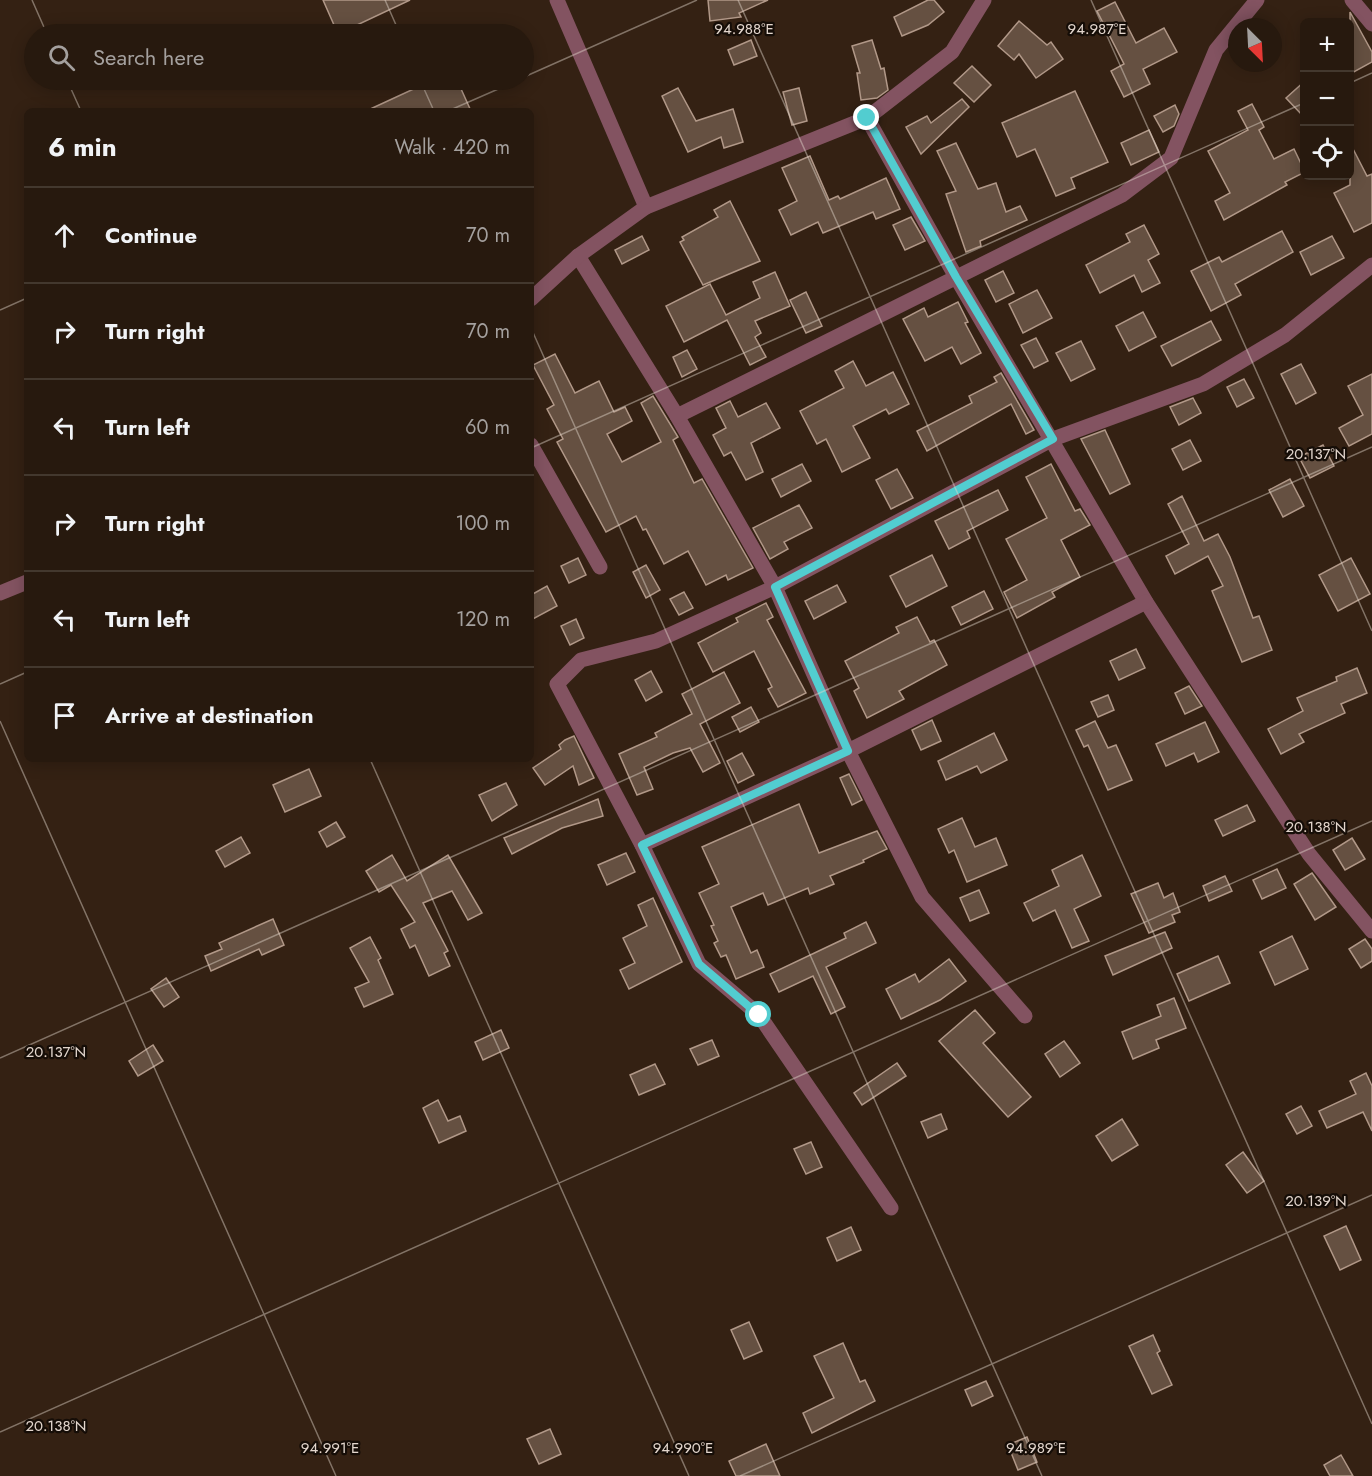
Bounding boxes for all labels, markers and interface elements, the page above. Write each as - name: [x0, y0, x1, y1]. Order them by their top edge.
- text: 94.988°E: [714, 18, 774, 40]
- text: 94.987°E: [1068, 18, 1126, 40]
- north arrow: [1228, 18, 1282, 72]
- map controls: [1300, 18, 1354, 180]
- button: +: [1300, 18, 1354, 72]
- search box: [24, 24, 534, 90]
- icon: search: [45, 41, 78, 74]
- text: Search here: [93, 41, 204, 73]
- button: −: [1300, 72, 1354, 126]
- route end: [853, 104, 879, 130]
- button: locate: [1300, 126, 1354, 180]
- text: 6 min: [48, 128, 117, 166]
- text: Walk · 420 m: [395, 133, 510, 162]
- icon: ahead: [48, 219, 81, 252]
- text: Continue: [105, 219, 197, 251]
- text: 70 m: [466, 221, 510, 250]
- icon: right: [48, 315, 81, 348]
- text: Turn right: [105, 315, 205, 347]
- text: 70 m: [466, 317, 510, 346]
- icon: left: [48, 411, 81, 444]
- text: Turn left: [105, 411, 190, 443]
- text: 60 m: [465, 413, 510, 442]
- text: 20.137°N: [1286, 443, 1346, 465]
- icon: right: [48, 507, 81, 540]
- text: Turn right: [105, 507, 205, 539]
- text: 100 m: [455, 509, 510, 538]
- icon: left: [48, 603, 81, 636]
- text: Turn left: [105, 603, 190, 635]
- text: 120 m: [456, 605, 510, 634]
- icon: arrive: [48, 699, 81, 732]
- text: Arrive at destination: [105, 699, 314, 731]
- text: 20.138°N: [1286, 816, 1346, 838]
- route start: [745, 1001, 771, 1027]
- text: 20.137°N: [26, 1041, 86, 1063]
- text: 20.139°N: [1285, 1190, 1347, 1212]
- text: 20.138°N: [26, 1415, 86, 1437]
- text: 94.991°E: [301, 1437, 359, 1459]
- text: 94.990°E: [653, 1437, 713, 1459]
- text: 94.989°E: [1006, 1437, 1066, 1459]

